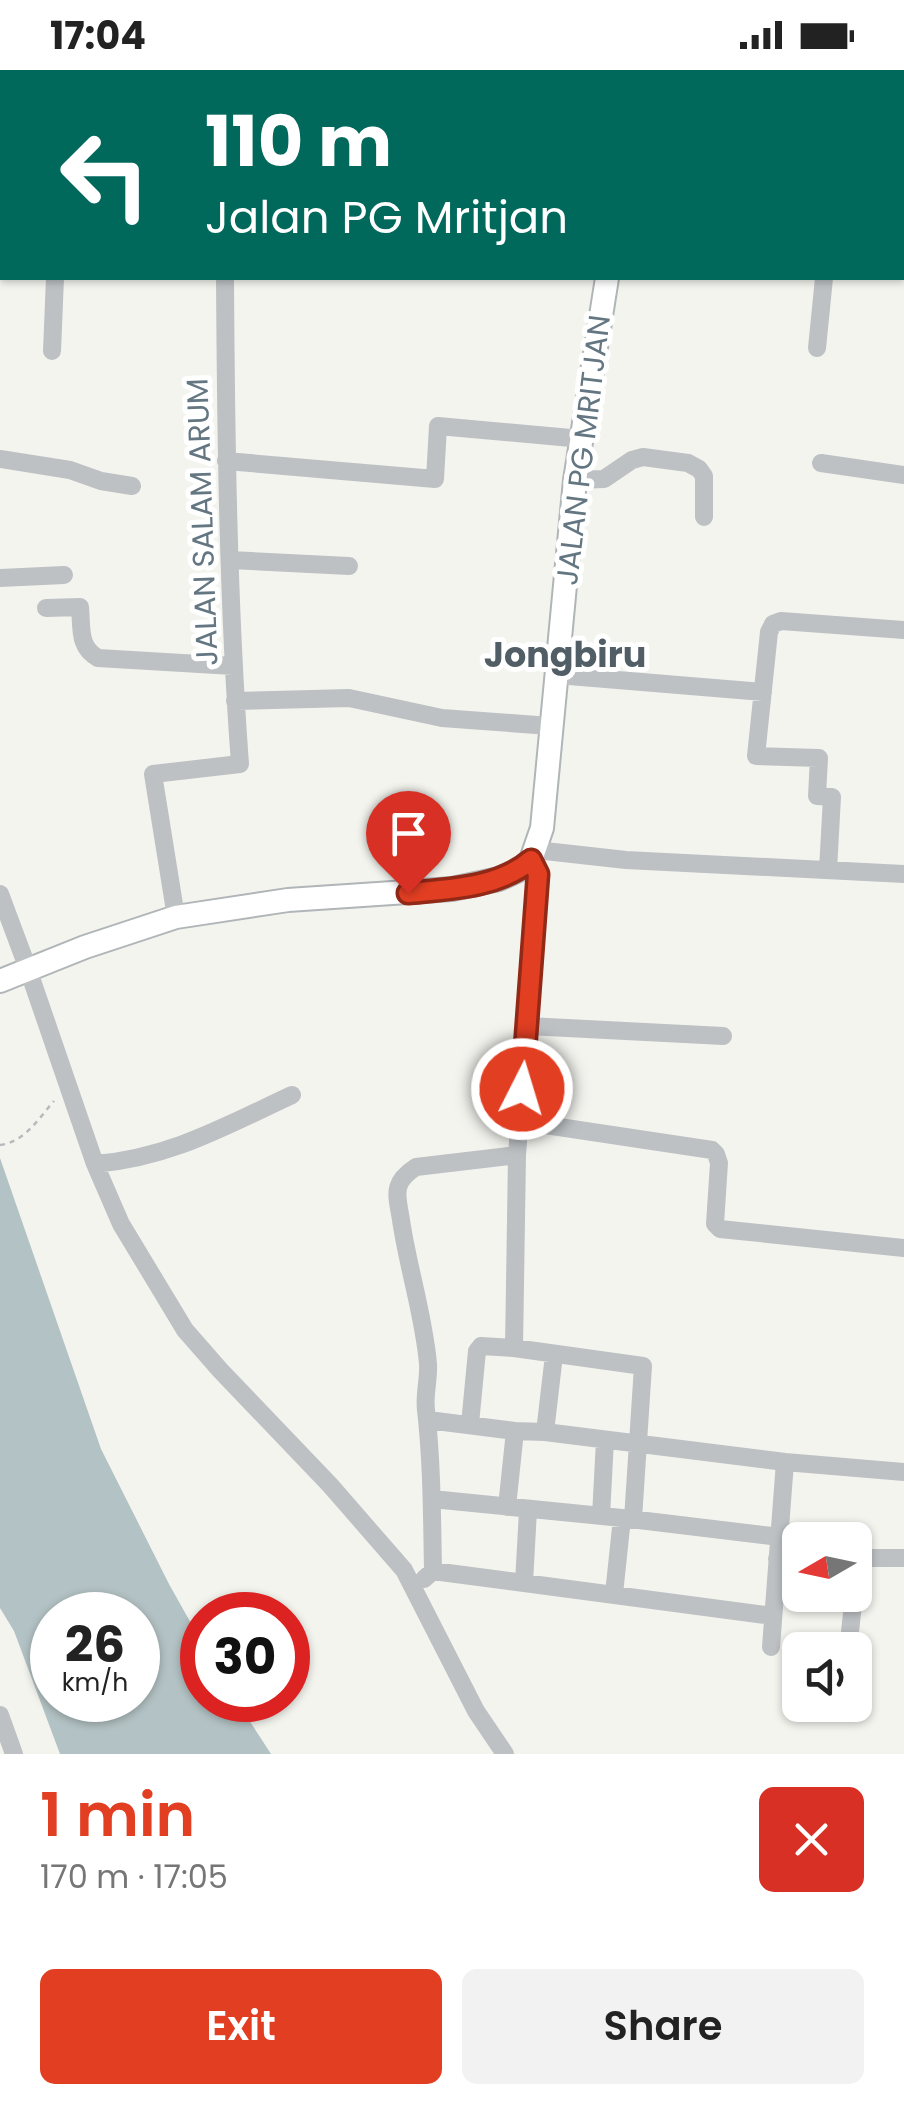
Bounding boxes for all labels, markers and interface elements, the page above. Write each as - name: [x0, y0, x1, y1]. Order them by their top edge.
- text: 17:04: [50, 9, 146, 62]
- text: 110 m: [205, 92, 392, 191]
- icon: left: [40, 110, 170, 240]
- text: Jalan PG Mritjan: [205, 186, 568, 249]
- street label: JALAN PG MRITJAN: [545, 312, 621, 588]
- street label: JALAN SALAM ARUM: [175, 377, 229, 667]
- district label: Jongbiru: [484, 630, 646, 679]
- pin: [366, 791, 451, 894]
- icon: arrive: [381, 806, 436, 861]
- position arrow: [470, 1037, 574, 1141]
- north arrow: [782, 1522, 872, 1612]
- map controls: [782, 1522, 872, 1722]
- speed limit sign: 30: [180, 1592, 310, 1722]
- text: 26: [65, 1609, 125, 1680]
- button: sound: [782, 1632, 872, 1722]
- text: km/h: [62, 1665, 128, 1700]
- text: 1 min: [40, 1773, 195, 1857]
- button: close: [759, 1787, 864, 1892]
- text: 170 m · 17:05: [40, 1854, 228, 1899]
- button: Exit: [40, 1969, 442, 2084]
- button: Share: [462, 1969, 864, 2084]

